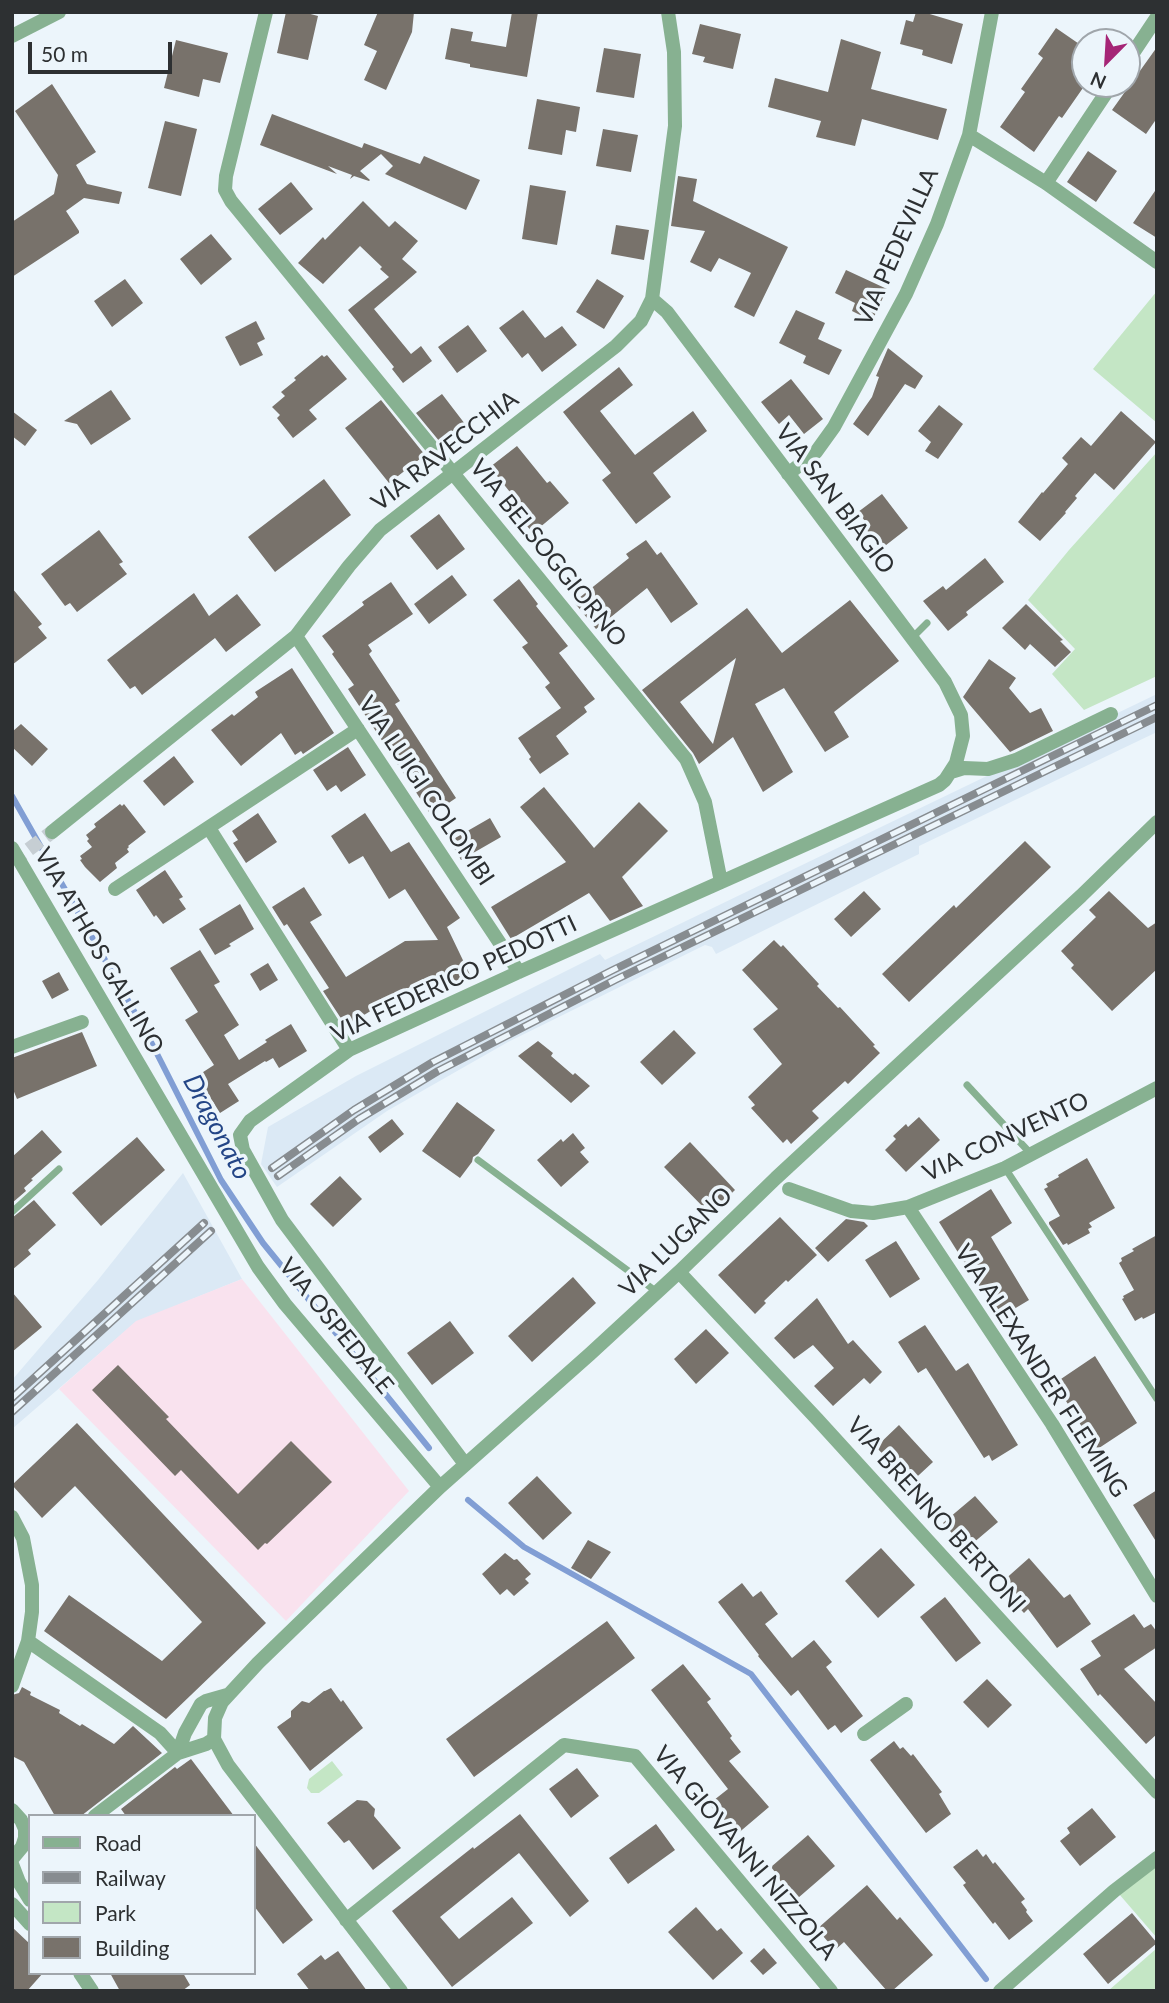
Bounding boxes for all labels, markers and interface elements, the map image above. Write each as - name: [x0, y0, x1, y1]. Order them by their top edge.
- scale bar: [32, 28, 175, 72]
- north arrow: [1071, 28, 1141, 98]
- text: 50 m: [41, 41, 88, 66]
- text: N: [1087, 67, 1109, 94]
- street label: VIA PEDEVILLA: [849, 164, 945, 330]
- street label: VIA RAVECCHIA: [366, 385, 524, 517]
- street label: VIA SAN BIAGIO: [769, 418, 901, 580]
- street label: VIA BELSOGGIORNO: [464, 453, 632, 653]
- street label: VIA LUIGI COLOMBI: [352, 691, 500, 891]
- street label: VIA ATHOS GALLINO: [28, 843, 170, 1059]
- street label: VIA FEDERICO PEDOTTI: [327, 909, 581, 1049]
- water label: Dragonato: [176, 1069, 258, 1185]
- street label: VIA CONVENTO: [919, 1086, 1093, 1188]
- street label: VIA LUGANO: [614, 1181, 738, 1303]
- street label: VIA ALEXANDER FLEMING: [948, 1239, 1134, 1503]
- street label: VIA OSPEDALE: [273, 1252, 399, 1400]
- street label: VIA BRENNO BERTONI: [841, 1411, 1031, 1619]
- street label: VIA GIOVANNI NIZZOLA: [647, 1740, 843, 1966]
- legend: [28, 1814, 256, 1975]
- text: Road: [95, 1830, 142, 1855]
- text: Railway: [95, 1865, 166, 1890]
- text: Park: [95, 1900, 136, 1925]
- text: Building: [95, 1935, 170, 1960]

